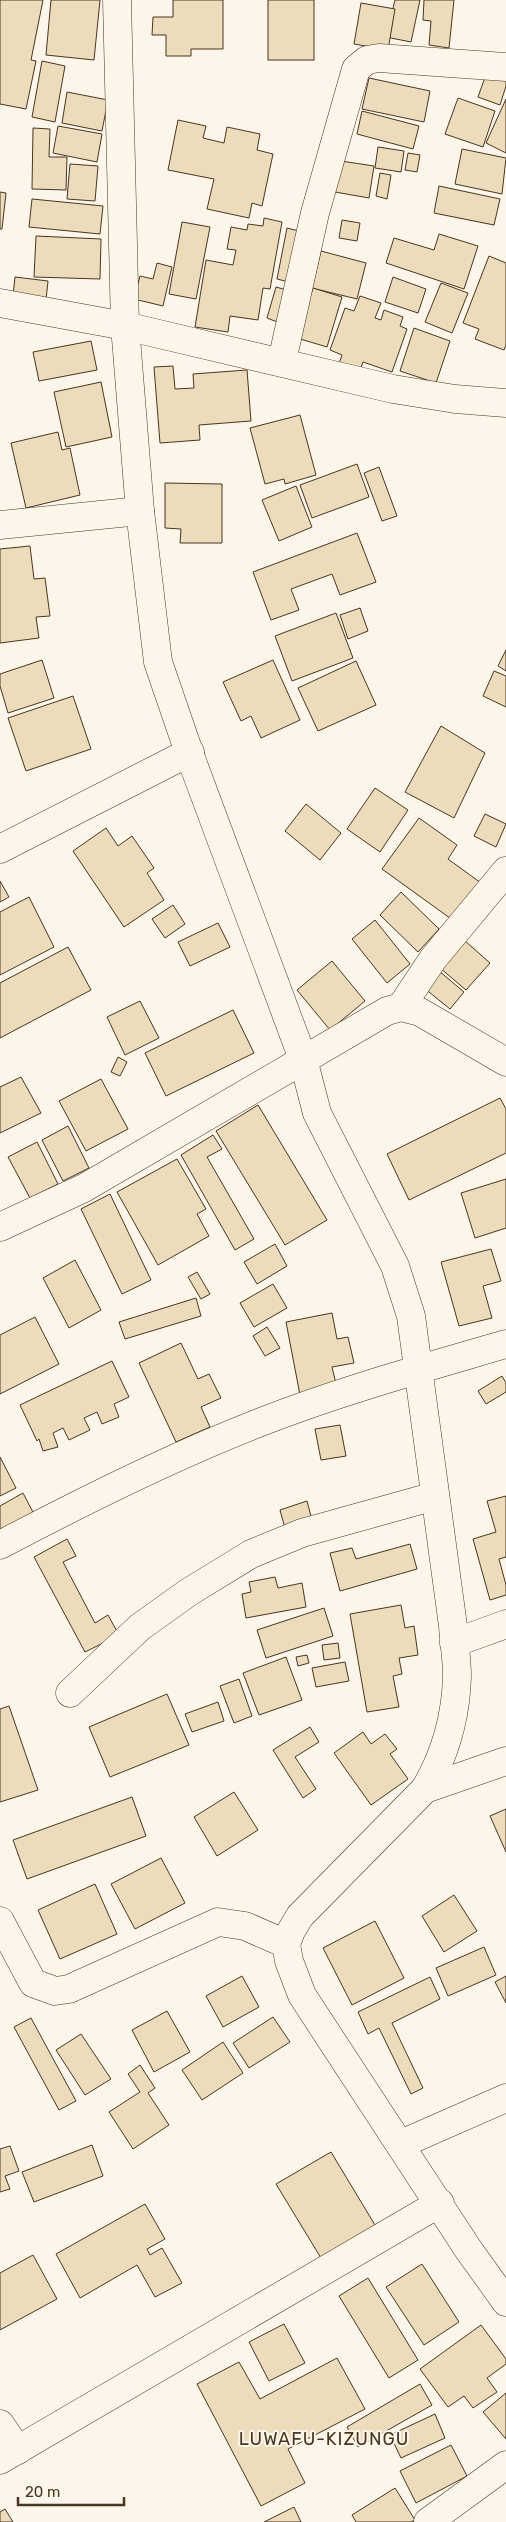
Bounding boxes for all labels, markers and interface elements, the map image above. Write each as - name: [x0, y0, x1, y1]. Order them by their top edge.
- district label: LUWAFU-KIZUNGU: [239, 2428, 409, 2450]
- scale bar: [18, 2474, 124, 2506]
- text: 20 m: [25, 2483, 60, 2501]

